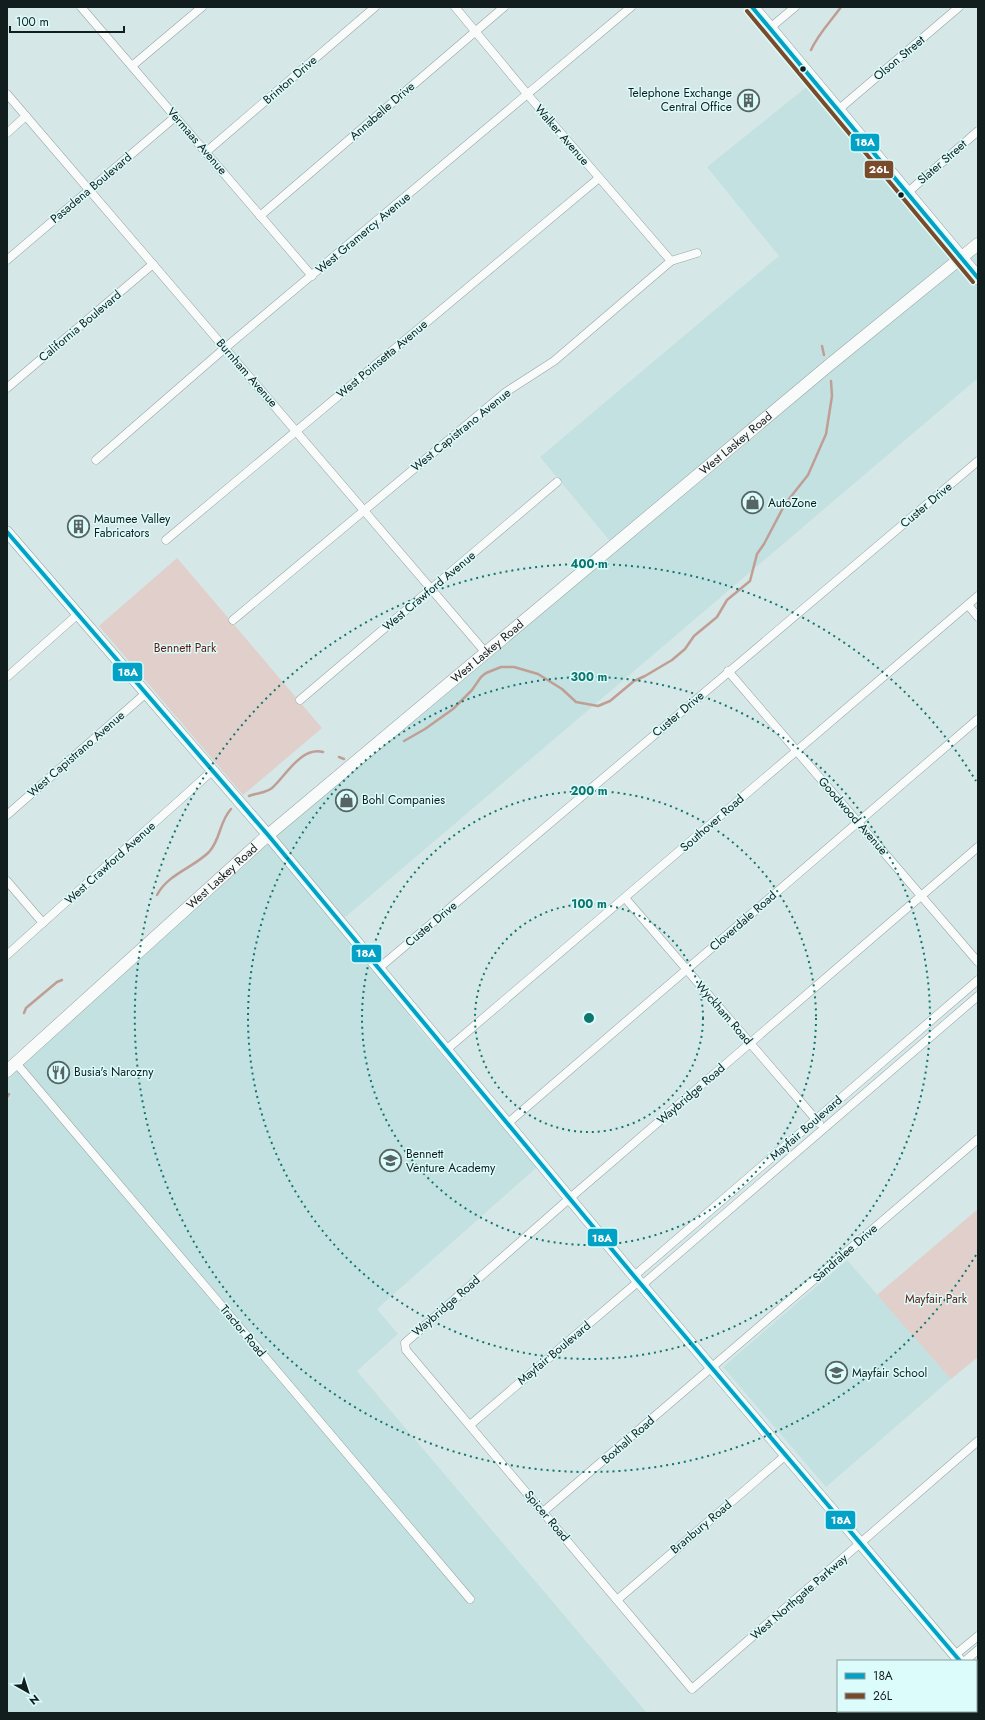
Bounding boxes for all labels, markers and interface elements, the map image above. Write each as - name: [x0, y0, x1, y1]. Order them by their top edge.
- scale bar: [10, 8, 124, 34]
- text: 100 m: [16, 13, 49, 31]
- street label: Olson Street: [869, 31, 929, 85]
- street label: Brinton Drive: [259, 51, 321, 109]
- unlabelled marker: [798, 64, 808, 74]
- street label: Annabelle Drive: [345, 78, 419, 144]
- place label: Telephone Exchange Central Office: [628, 84, 732, 116]
- building icon: Telephone Exchange Central Office: [735, 87, 761, 113]
- street label: Walker Avenue: [530, 101, 594, 169]
- street label: Vermaas Avenue: [163, 103, 231, 179]
- line badge: 18A: [850, 133, 880, 152]
- text: 18A: [855, 134, 876, 150]
- street label: Slater Street: [913, 135, 971, 189]
- street label: Pasadena Boulevard: [46, 148, 136, 228]
- line badge: 26L: [864, 160, 894, 179]
- text: 26L: [869, 161, 889, 177]
- street label: West Gramercy Avenue: [312, 188, 414, 278]
- unlabelled marker: [896, 190, 906, 200]
- street label: California Boulevard: [35, 286, 125, 366]
- street label: West Poinsetta Avenue: [332, 315, 432, 403]
- street label: Burnham Avenue: [212, 335, 282, 411]
- street label: West Capistrano Avenue: [407, 384, 515, 476]
- street label: West Laskey Road: [695, 407, 776, 479]
- street label: Custer Drive: [896, 478, 956, 532]
- shop icon: AutoZone: [740, 490, 766, 516]
- place label: AutoZone: [768, 494, 817, 512]
- place label: Maumee Valley Fabricators: [94, 510, 171, 542]
- building icon: Maumee Valley Fabricators: [66, 513, 92, 539]
- street label: West Crawford Avenue: [379, 547, 479, 635]
- text: 400 m: [570, 555, 608, 573]
- street label: West Laskey Road: [447, 615, 528, 687]
- park label: Bennett Park: [154, 639, 217, 657]
- line badge: 18A: [112, 662, 143, 682]
- text: 18A: [118, 664, 139, 680]
- text: 300 m: [571, 668, 608, 686]
- street label: Custer Drive: [648, 687, 708, 741]
- street label: West Capistrano Avenue: [23, 707, 129, 801]
- street label: Goodwood Avenue: [814, 773, 892, 859]
- text: 200 m: [570, 782, 608, 800]
- shop icon: Bohl Companies: [334, 787, 360, 813]
- street label: Southover Road: [676, 790, 748, 856]
- place label: Bohl Companies: [362, 791, 445, 809]
- street label: West Crawford Avenue: [61, 817, 159, 909]
- street label: West Laskey Road: [183, 840, 262, 913]
- street label: Cloverdale Road: [705, 887, 781, 955]
- text: 100 m: [571, 895, 607, 913]
- street label: Custer Drive: [401, 897, 461, 951]
- line badge: 18A: [351, 944, 382, 963]
- text: 18A: [356, 945, 377, 961]
- street label: Wyckham Road: [691, 977, 757, 1049]
- centre of rings: [582, 1011, 596, 1025]
- restaurant icon: Busia's Narozny: [45, 1059, 71, 1085]
- street label: Waybridge Road: [653, 1059, 729, 1129]
- place label: Busia's Narozny: [74, 1063, 154, 1081]
- street label: Mayfair Boulevard: [766, 1091, 846, 1165]
- place label: Bennett Venture Academy: [406, 1145, 496, 1177]
- school or university icon: Bennett Venture Academy: [378, 1148, 404, 1174]
- street label: Sandralee Drive: [809, 1220, 881, 1286]
- line badge: 18A: [587, 1228, 618, 1247]
- text: 18A: [592, 1230, 613, 1246]
- street label: Waybridge Road: [408, 1271, 484, 1341]
- park label: Mayfair Park: [905, 1290, 968, 1308]
- street label: Tractor Road: [216, 1301, 270, 1361]
- street label: Mayfair Boulevard: [513, 1317, 595, 1389]
- school or university icon: Mayfair School: [824, 1360, 850, 1386]
- place label: Mayfair School: [852, 1364, 927, 1382]
- street label: Boxhall Road: [597, 1412, 659, 1468]
- street label: Spicer Road: [520, 1486, 574, 1546]
- street label: Branbury Road: [666, 1496, 736, 1558]
- line badge: 18A: [825, 1510, 856, 1530]
- text: 18A: [831, 1512, 852, 1528]
- street label: West Northgate Parkway: [746, 1549, 852, 1644]
- legend: [837, 1660, 977, 1712]
- text: 18A: [873, 1667, 893, 1685]
- north arrow: [8, 1672, 48, 1712]
- text: 26L: [873, 1687, 893, 1705]
- text: N: [26, 1691, 43, 1709]

